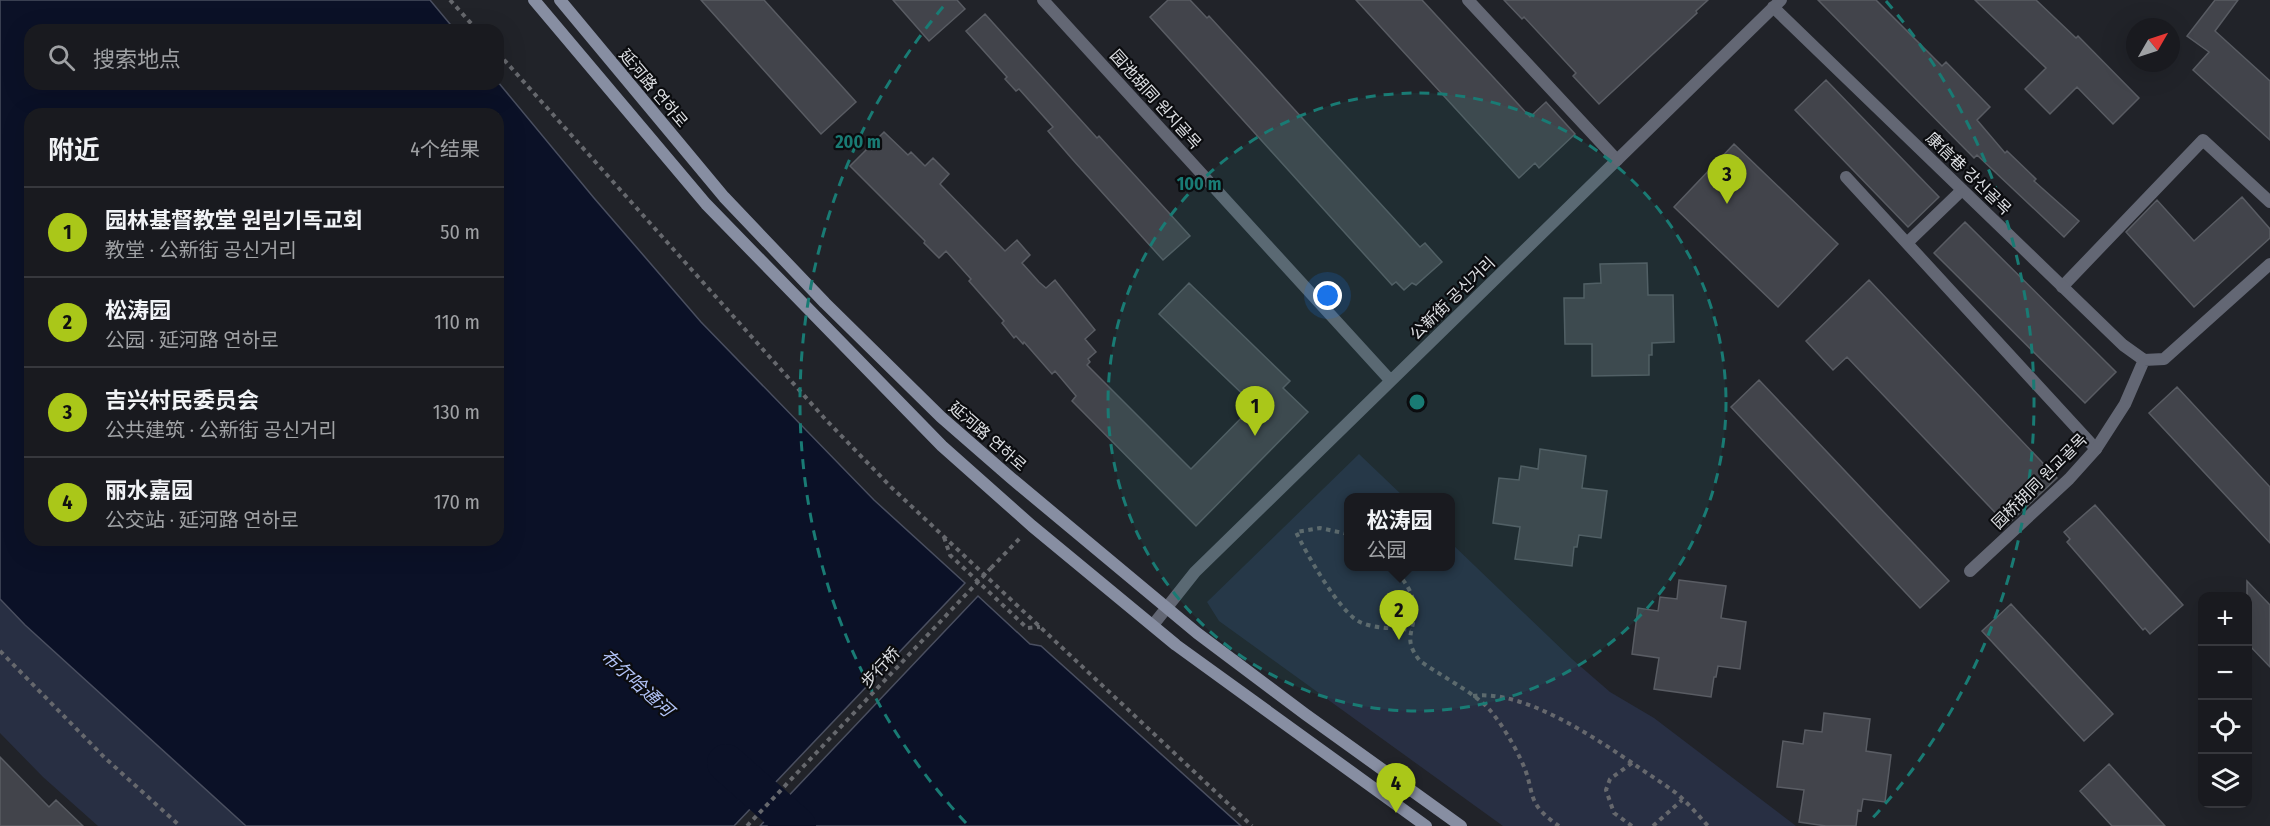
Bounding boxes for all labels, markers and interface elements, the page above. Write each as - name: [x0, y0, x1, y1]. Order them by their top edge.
- north arrow: [2126, 18, 2180, 72]
- search box: [24, 24, 504, 90]
- icon: search: [45, 41, 78, 74]
- street label: 延河路 연하로: [616, 45, 692, 131]
- text: 搜索地点: [93, 46, 181, 73]
- street label: 园池胡同 원지골목: [1106, 46, 1205, 153]
- street label: 康信巷 강신골목: [1922, 128, 2015, 219]
- text: 200 m: [834, 131, 881, 153]
- text: 附近: [48, 135, 100, 166]
- text: 4个结果: [410, 137, 480, 161]
- pin: 3: [1708, 154, 1746, 204]
- text: 100 m: [1177, 173, 1221, 195]
- text: 园林基督教堂 원림기독교회: [105, 207, 363, 234]
- text: 1: [63, 220, 72, 244]
- text: 50 m: [440, 220, 480, 244]
- text: 教堂 · 公新街 공신거리: [105, 238, 297, 262]
- street label: 公新街 공신거리: [1406, 253, 1499, 344]
- your location: [1313, 281, 1342, 310]
- text: 松涛园: [105, 297, 171, 324]
- text: 2: [63, 310, 72, 334]
- text: 110 m: [434, 310, 480, 334]
- text: 公园 · 延河路 연하로: [105, 328, 279, 352]
- pin: 1: [1236, 386, 1274, 436]
- text: 吉兴村民委员会: [105, 387, 259, 414]
- centre of rings: [1407, 392, 1427, 412]
- street label: 延河路 연하로: [945, 398, 1030, 475]
- text: 3: [63, 400, 72, 424]
- text: 130 m: [433, 400, 480, 424]
- text: 公共建筑 · 公新街 공신거리: [105, 418, 337, 442]
- street label: 园桥胡同 원교골목: [1988, 430, 2091, 533]
- text: 丽水嘉园: [105, 477, 193, 504]
- text: 4: [62, 490, 73, 514]
- text: 170 m: [434, 490, 480, 514]
- popup: [1344, 493, 1455, 571]
- text: 松涛园: [1366, 507, 1433, 534]
- text: 公交站 · 延河路 연하로: [105, 508, 299, 532]
- text: 公园: [1366, 538, 1406, 562]
- pin: 2: [1380, 590, 1418, 640]
- map controls: [2198, 592, 2252, 808]
- button: +: [2198, 592, 2252, 646]
- street label: 步行桥: [857, 643, 904, 691]
- water label: 布尔哈通河: [596, 645, 680, 723]
- button: −: [2198, 646, 2252, 700]
- button: locate: [2198, 700, 2252, 754]
- button: layers: [2198, 754, 2252, 808]
- pin: 4: [1376, 764, 1416, 813]

